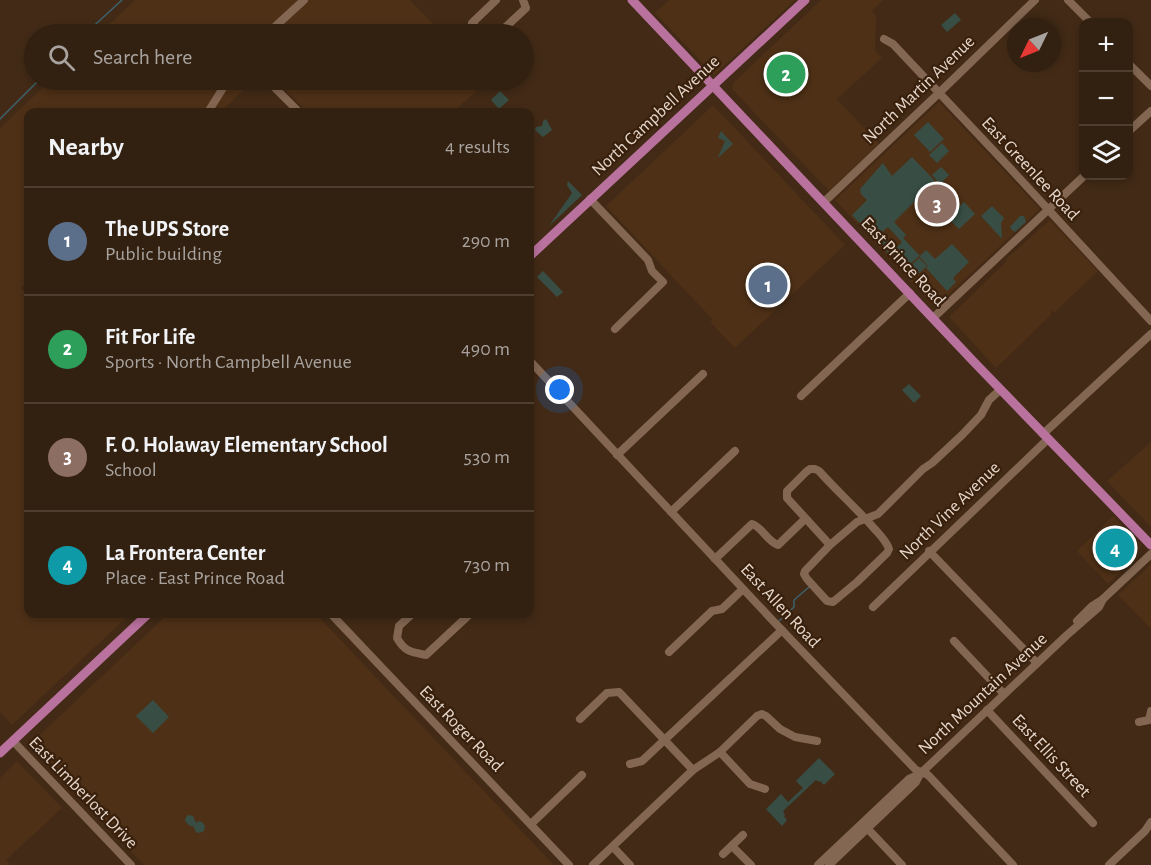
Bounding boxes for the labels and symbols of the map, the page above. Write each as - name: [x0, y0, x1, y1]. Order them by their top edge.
- north arrow: [1007, 18, 1061, 72]
- street label: North Martin Avenue: [860, 32, 978, 148]
- street label: North Campbell Avenue: [589, 52, 723, 180]
- pin: 2: [766, 52, 806, 97]
- street label: East Greenlee Road: [978, 114, 1082, 224]
- pin: 3: [918, 182, 956, 226]
- street label: East Prince Road: [857, 214, 949, 310]
- pin: 1: [748, 262, 788, 308]
- your location: [545, 375, 574, 404]
- street label: North Vine Avenue: [896, 459, 1004, 563]
- pin: 4: [1096, 526, 1134, 570]
- street label: East Allen Road: [737, 560, 823, 652]
- street label: North Mountain Avenue: [915, 630, 1051, 758]
- street label: East Roger Road: [416, 683, 506, 775]
- street label: East Ellis Street: [1008, 711, 1094, 801]
- street label: East Limberlost Drive: [25, 734, 141, 852]

